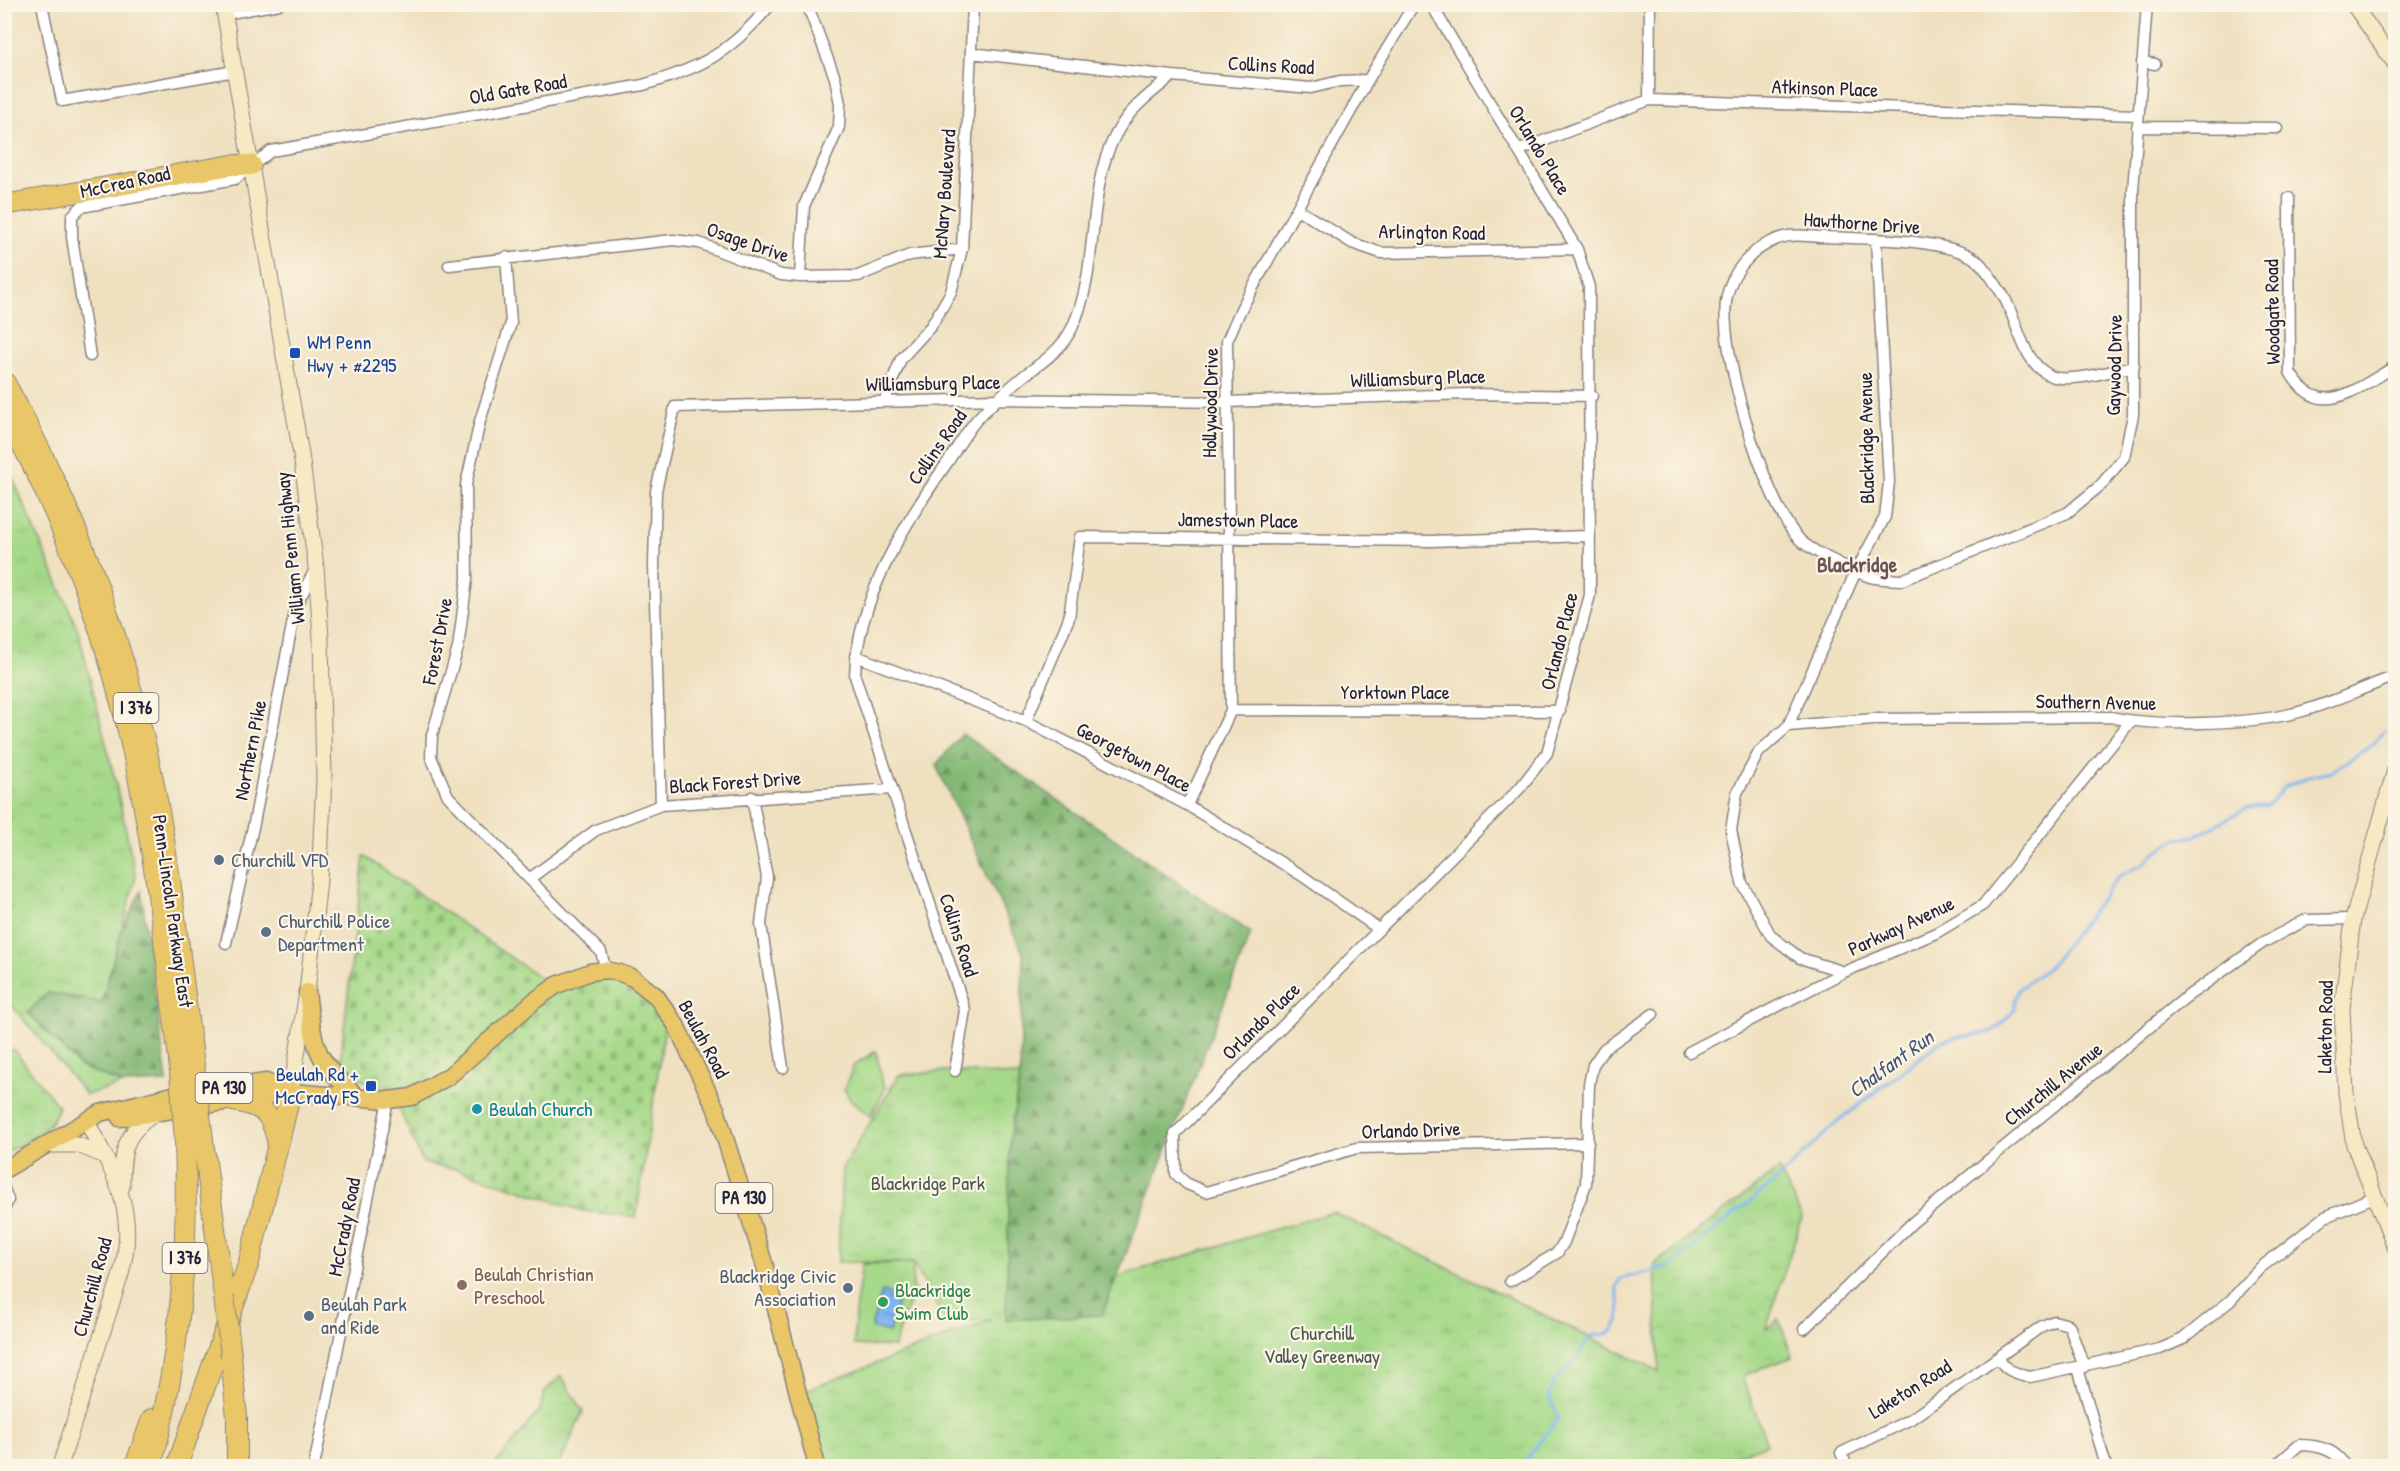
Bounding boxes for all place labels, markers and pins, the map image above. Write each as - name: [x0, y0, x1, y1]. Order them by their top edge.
- place label: WM Penn Hwy + #2295: [307, 328, 397, 378]
- marker: WM Penn Hwy + #2295: [288, 346, 302, 360]
- place label: Churchill VFD: [231, 846, 329, 873]
- marker: Churchill VFD: [212, 853, 226, 867]
- place label: Churchill Police Department: [278, 907, 390, 957]
- marker: Churchill Police Department: [259, 925, 273, 939]
- place label: Beulah Rd + McCrady FS: [275, 1060, 359, 1110]
- marker: Beulah Rd + McCrady FS: [364, 1079, 378, 1093]
- place label: Beulah Church: [489, 1095, 592, 1122]
- marker: Beulah Church: [470, 1102, 484, 1116]
- place label: Beulah Christian Preschool: [474, 1260, 594, 1310]
- place label: Blackridge Civic Association: [720, 1262, 836, 1312]
- place label: Blackridge Swim Club: [895, 1276, 971, 1326]
- marker: Beulah Christian Preschool: [455, 1278, 469, 1292]
- marker: Blackridge Civic Association: [841, 1281, 855, 1295]
- place label: Beulah Park and Ride: [321, 1290, 407, 1340]
- marker: Blackridge Swim Club: [876, 1295, 890, 1309]
- marker: Beulah Park and Ride: [302, 1309, 316, 1323]

